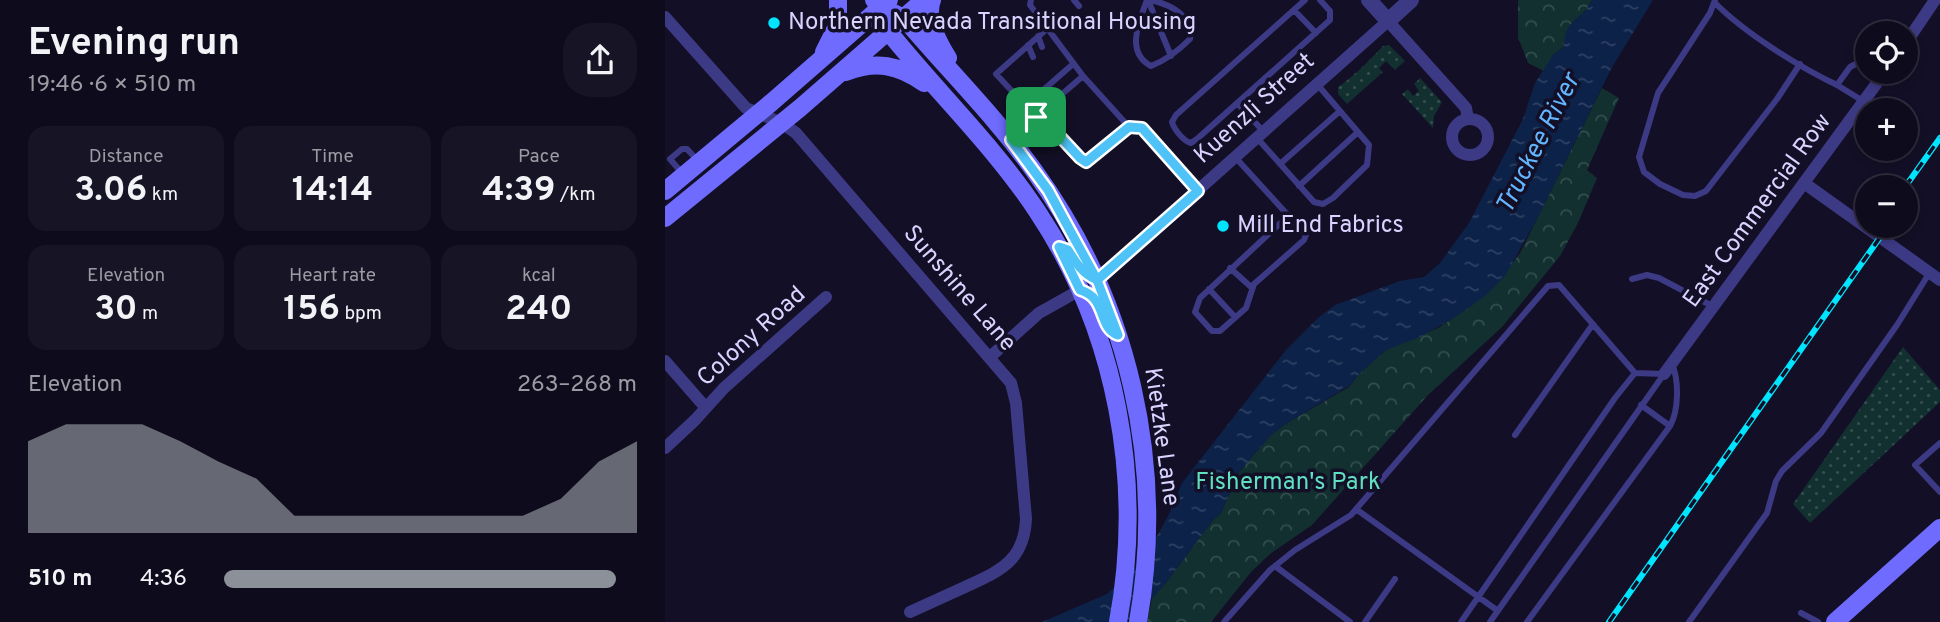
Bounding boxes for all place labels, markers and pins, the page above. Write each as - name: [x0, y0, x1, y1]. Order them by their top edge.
- place label: Northern Nevada Transitional Housing: [788, 8, 1196, 38]
- marker: Northern Nevada Transitional Housing: [766, 15, 782, 31]
- pin: [1006, 87, 1066, 147]
- place label: Mill End Fabrics: [1237, 211, 1404, 241]
- marker: Mill End Fabrics: [1215, 218, 1231, 234]

